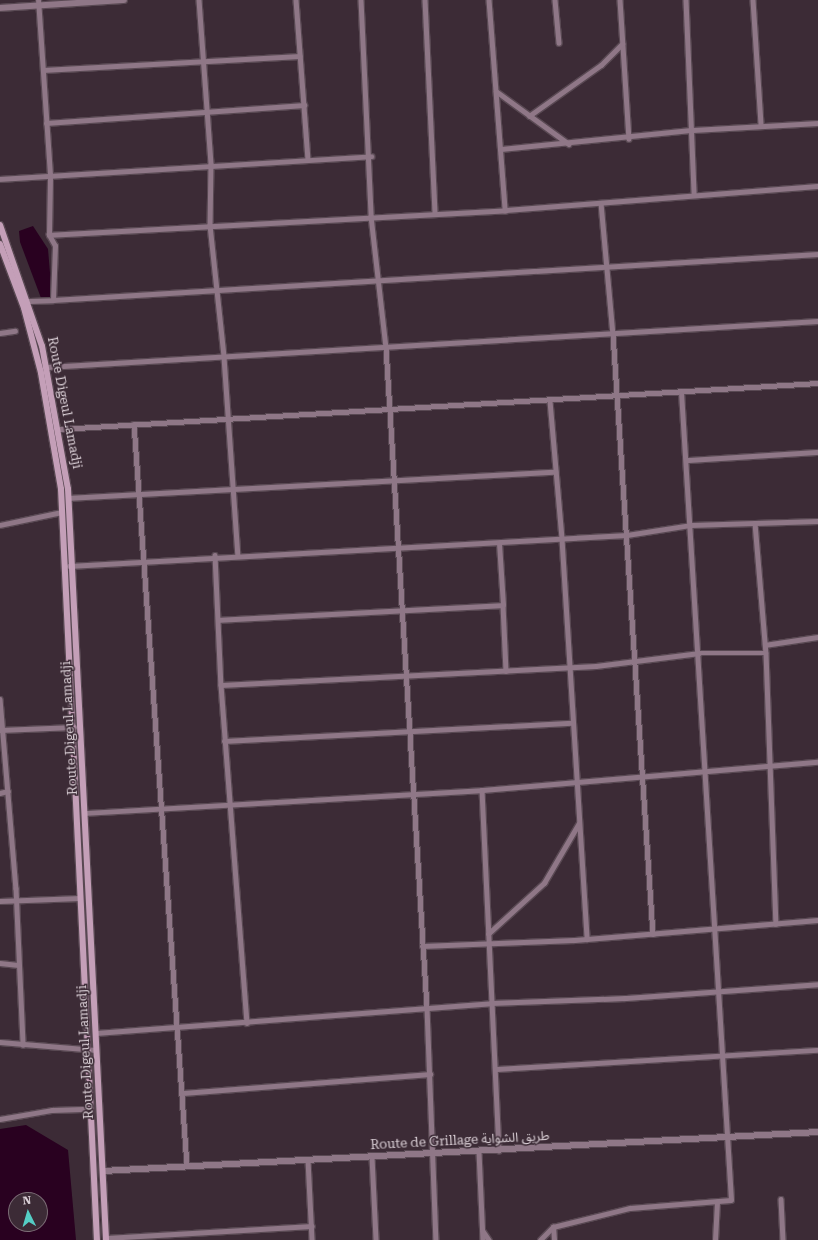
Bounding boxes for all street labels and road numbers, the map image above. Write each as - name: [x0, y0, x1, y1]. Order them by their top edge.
- street label: Route Digeul Lamadji: [44, 336, 84, 470]
- street label: Route Digeul Lamadji: [59, 661, 81, 795]
- street label: Route Digeul Lamadji: [75, 985, 97, 1119]
- street label: Route de Grillage طريق الشواية: [370, 1129, 550, 1153]

